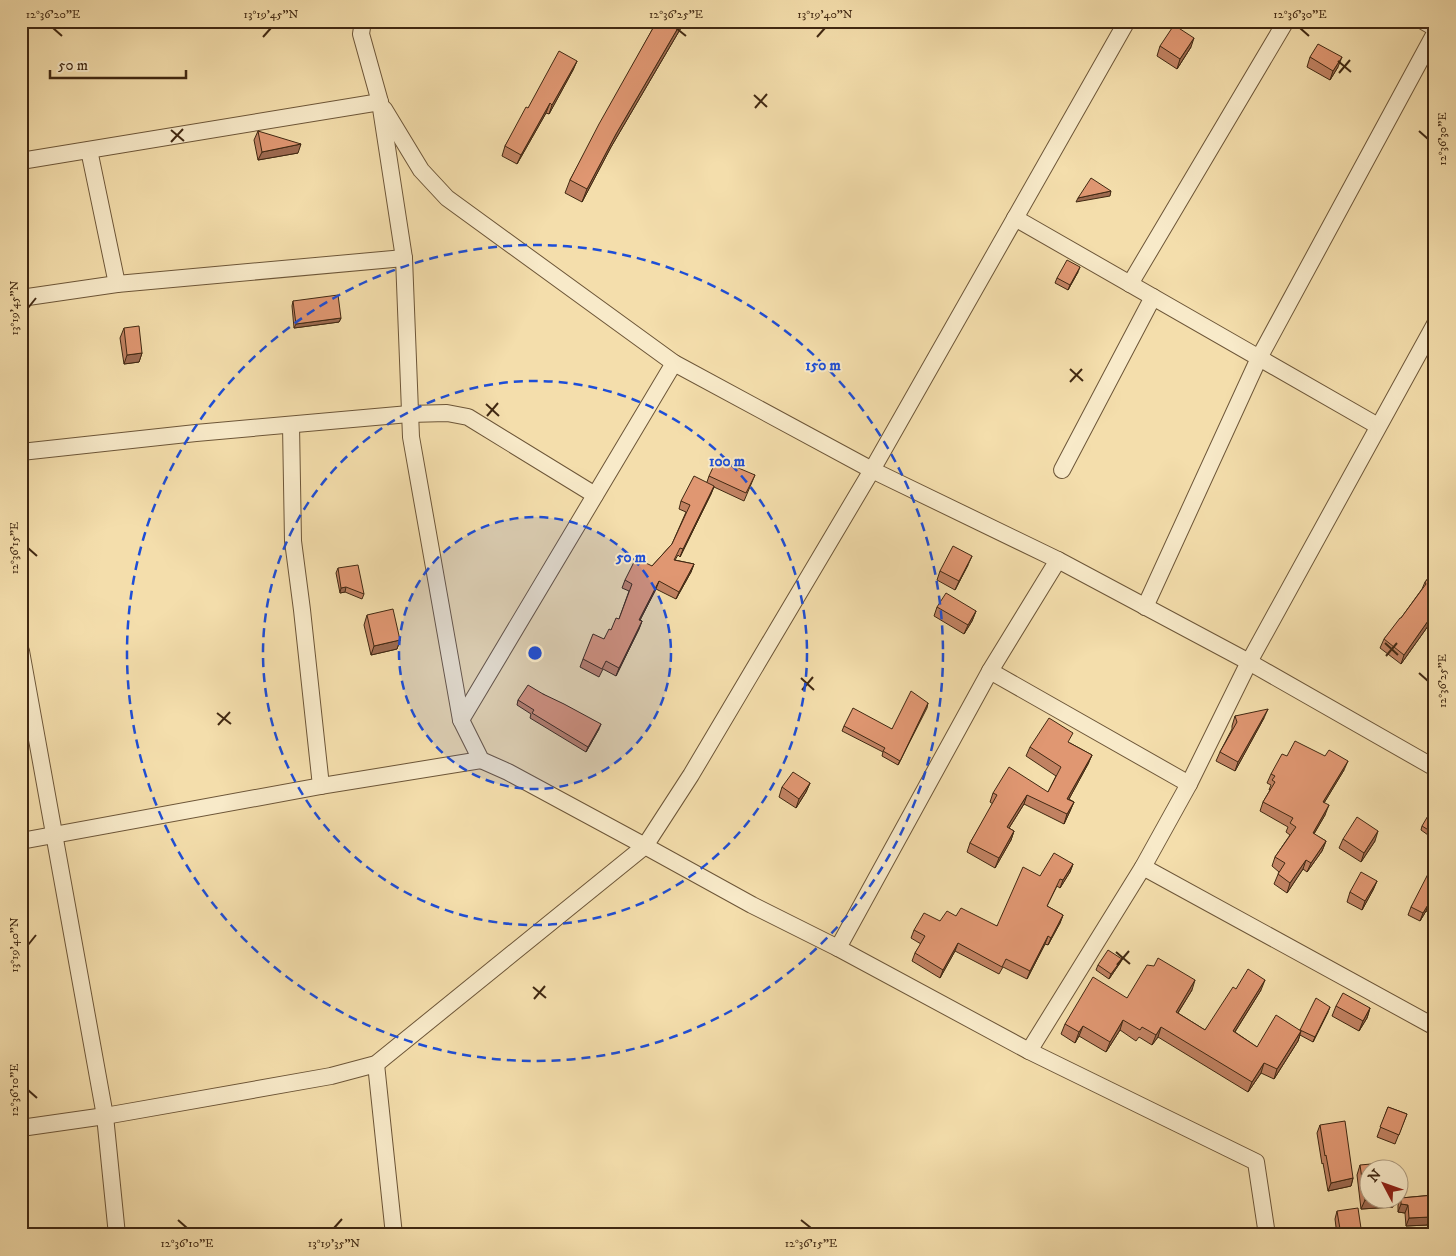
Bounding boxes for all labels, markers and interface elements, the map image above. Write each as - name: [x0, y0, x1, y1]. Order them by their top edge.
- text: 12°36'20"E: [26, 7, 81, 22]
- text: 13°19'45"N: [244, 7, 299, 22]
- text: 12°36'25"E: [649, 7, 704, 22]
- text: 13°19'40"N: [797, 7, 853, 22]
- text: 12°36'30"E: [1273, 7, 1327, 22]
- scale bar: [50, 48, 186, 80]
- text: 50 m: [58, 56, 88, 75]
- text: 12°36'30"E: [1435, 112, 1450, 166]
- text: 13°19'45"N: [7, 280, 22, 335]
- text: 150 m: [805, 356, 841, 375]
- text: 100 m: [709, 452, 746, 471]
- text: 12°36'15"E: [7, 521, 22, 574]
- text: 50 m: [615, 548, 647, 567]
- centre of rings: [526, 644, 544, 662]
- text: 12°36'25"E: [1435, 653, 1450, 708]
- text: 13°19'40"N: [7, 917, 22, 973]
- text: 12°36'10"E: [7, 1063, 22, 1117]
- north arrow: [1358, 1158, 1408, 1208]
- text: N: [1364, 1166, 1386, 1186]
- text: 12°36'10"E: [160, 1236, 214, 1251]
- text: 13°19'35"N: [308, 1236, 360, 1251]
- text: 12°36'15"E: [785, 1236, 838, 1251]

